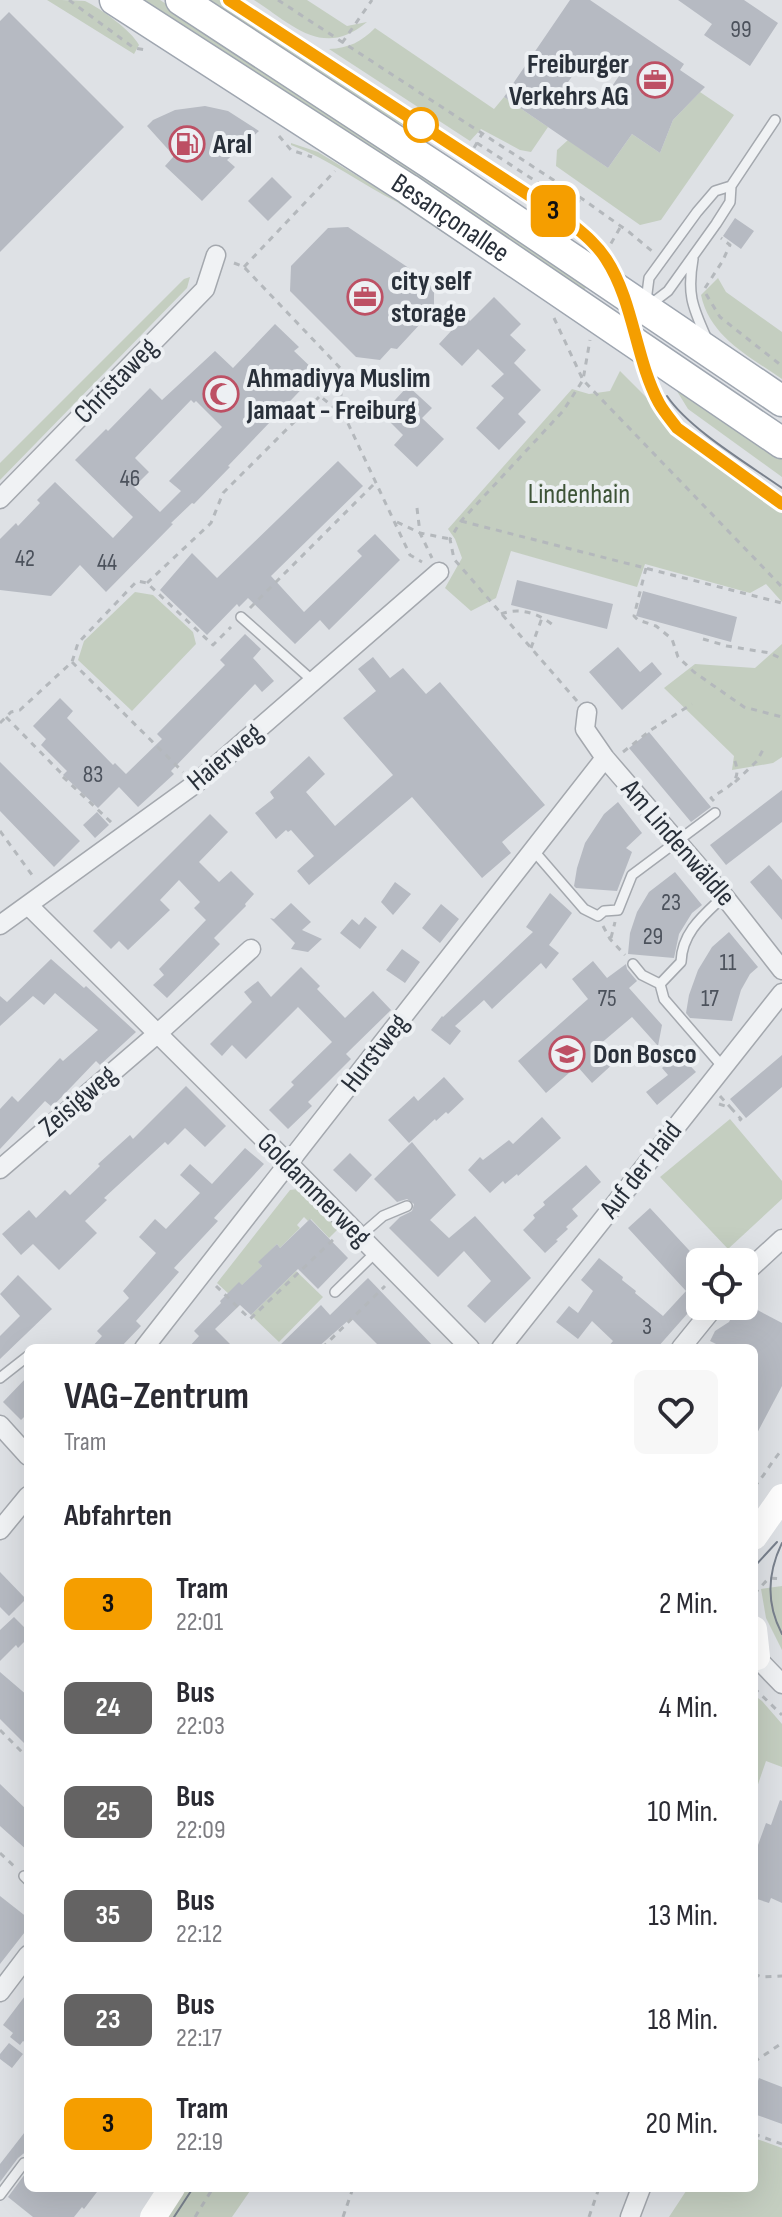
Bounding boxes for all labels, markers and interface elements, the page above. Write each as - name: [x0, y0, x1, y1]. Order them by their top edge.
- house number: 99: [730, 15, 752, 44]
- place label: Freiburger Verkehrs AG: [509, 48, 629, 113]
- office icon: Freiburger Verkehrs AG: [636, 61, 674, 99]
- unlabelled marker: [404, 108, 438, 142]
- fuel station icon: Aral: [168, 125, 206, 163]
- place label: Aral: [212, 128, 252, 161]
- street label: Besançonallee: [386, 166, 516, 269]
- line badge: 3: [527, 185, 579, 237]
- text: 3: [547, 194, 559, 227]
- place label: city self storage: [391, 265, 471, 330]
- office icon: city self storage: [346, 278, 384, 316]
- street label: Christaweg: [67, 331, 165, 431]
- place label: Ahmadiyya Muslim Jamaat - Freiburg: [246, 362, 431, 427]
- mosque icon: Ahmadiyya Muslim Jamaat - Freiburg: [202, 375, 240, 413]
- house number: 46: [120, 464, 140, 493]
- park label: Lindenhain: [528, 478, 630, 511]
- house number: 42: [15, 544, 35, 573]
- house number: 44: [97, 548, 117, 577]
- street label: Haierweg: [181, 716, 269, 798]
- house number: 83: [83, 760, 103, 789]
- street label: Am Lindenwäldle: [613, 772, 742, 913]
- house number: 23: [661, 888, 681, 917]
- house number: 29: [643, 922, 663, 951]
- house number: 11: [720, 948, 737, 977]
- house number: 75: [597, 984, 617, 1013]
- house number: 17: [701, 984, 719, 1013]
- street label: Hurstweg: [334, 1007, 416, 1099]
- school or university icon: Don Bosco: [548, 1035, 586, 1073]
- place label: Don Bosco: [593, 1038, 697, 1071]
- street label: Zeisigweg: [33, 1058, 123, 1144]
- street label: Auf der Haid: [592, 1115, 689, 1226]
- street label: Goldammerweg: [250, 1126, 378, 1254]
- map controls: [686, 1248, 758, 1320]
- button: locate: [686, 1248, 758, 1320]
- house number: 3: [642, 1312, 652, 1341]
- button: heart: [634, 1370, 718, 1454]
- text: VAG-Zentrum: [64, 1374, 249, 1419]
- text: Tram: [64, 1427, 106, 1458]
- text: Abfahrten: [64, 1498, 172, 1534]
- text: Tram: [176, 1571, 228, 1607]
- text: 2 Min.: [659, 1586, 718, 1622]
- text: 3: [102, 1587, 114, 1620]
- text: 22:01: [176, 1607, 223, 1638]
- text: Bus: [176, 1675, 215, 1711]
- text: 4 Min.: [659, 1690, 718, 1726]
- text: 24: [95, 1691, 121, 1724]
- text: 22:03: [176, 1711, 225, 1742]
- text: Bus: [176, 1779, 215, 1815]
- text: 10 Min.: [647, 1794, 718, 1830]
- text: 25: [96, 1795, 120, 1828]
- text: 22:09: [176, 1815, 225, 1846]
- text: Bus: [176, 1883, 215, 1919]
- text: 13 Min.: [648, 1898, 718, 1934]
- text: 35: [96, 1899, 120, 1932]
- text: 22:12: [176, 1919, 222, 1950]
- text: Bus: [176, 1987, 215, 2023]
- text: 18 Min.: [648, 2002, 718, 2038]
- text: 23: [96, 2003, 120, 2036]
- text: 22:17: [176, 2023, 222, 2054]
- text: Tram: [176, 2091, 228, 2127]
- text: 20 Min.: [646, 2106, 718, 2142]
- text: 3: [102, 2107, 114, 2140]
- text: 22:19: [176, 2127, 223, 2158]

